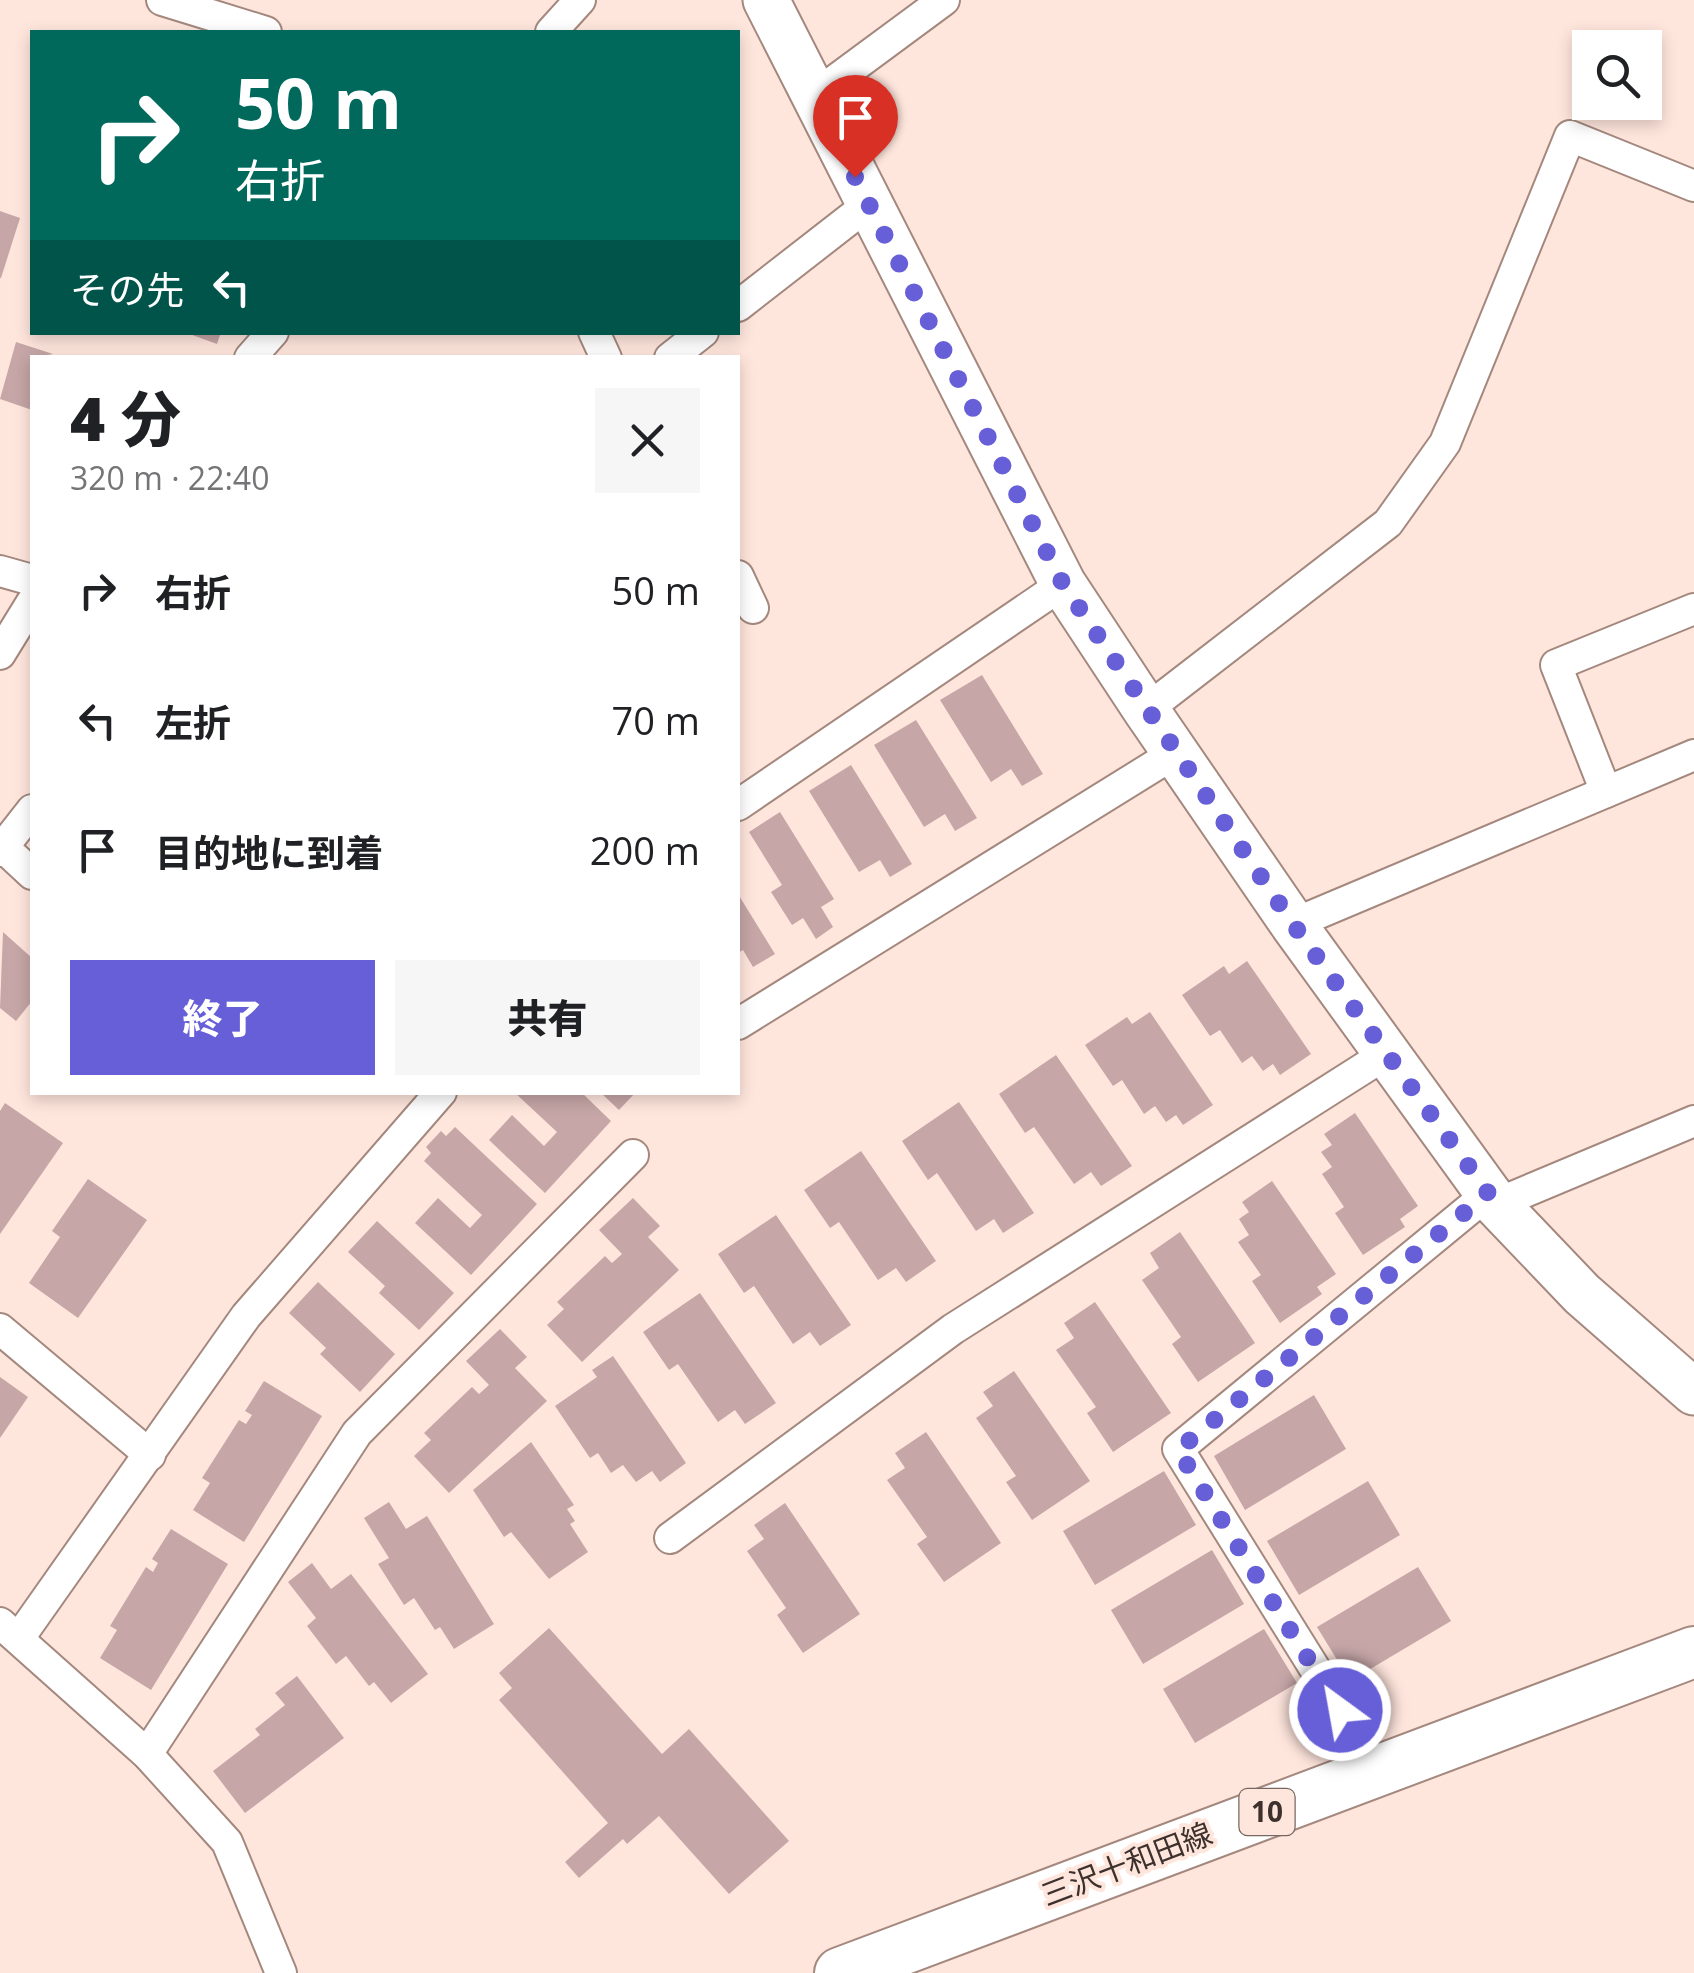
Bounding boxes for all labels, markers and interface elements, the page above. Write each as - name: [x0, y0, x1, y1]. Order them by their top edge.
- map controls: [1572, 30, 1662, 120]
- button: search: [1572, 30, 1662, 120]
- text: 50 m: [235, 54, 402, 150]
- icon: right: [70, 70, 200, 200]
- pin: [813, 75, 898, 178]
- icon: arrive: [828, 90, 883, 145]
- text: 右折: [235, 149, 325, 210]
- icon: left: [204, 260, 259, 315]
- text: その先: [70, 263, 184, 315]
- text: 4 分: [70, 377, 181, 459]
- button: close: [595, 388, 700, 493]
- text: 320 m · 22:40: [70, 456, 269, 499]
- icon: right: [70, 563, 125, 618]
- text: 50 m: [611, 564, 700, 616]
- text: 右折: [155, 566, 231, 618]
- icon: left: [70, 693, 125, 748]
- text: 70 m: [611, 694, 700, 746]
- text: 左折: [155, 696, 231, 748]
- icon: arrive: [70, 823, 125, 878]
- text: 200 m: [590, 824, 700, 876]
- text: 目的地に到着: [155, 826, 383, 878]
- button: 終了: [70, 960, 375, 1075]
- button: 共有: [395, 960, 700, 1075]
- position arrow: [1288, 1658, 1392, 1762]
- road number: 10: [1240, 1789, 1294, 1835]
- street label: 三沢十和田線: [1035, 1812, 1218, 1915]

